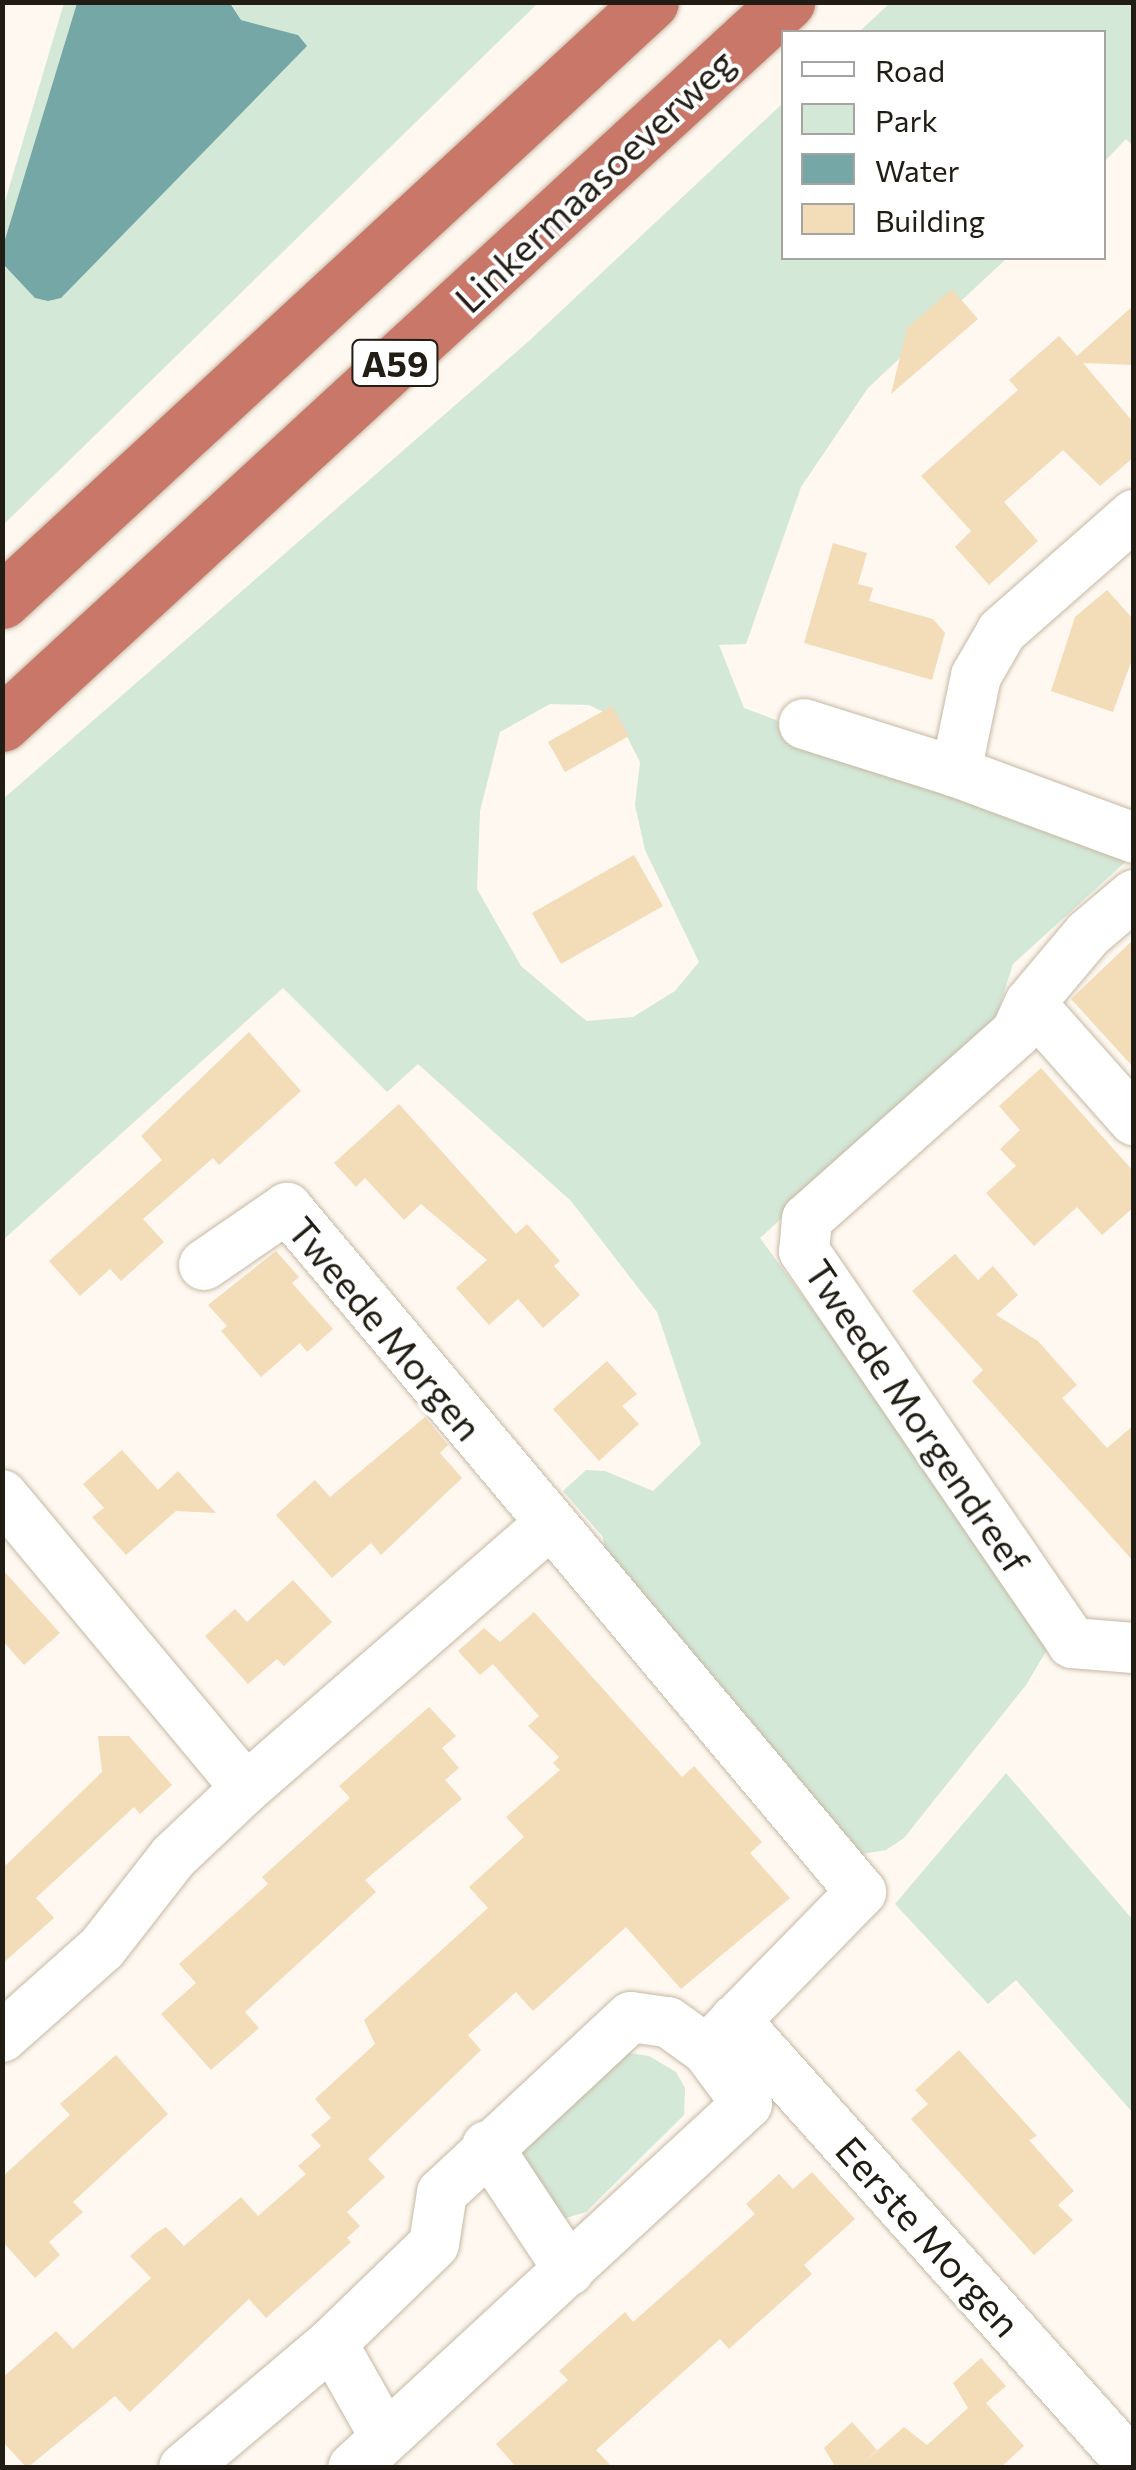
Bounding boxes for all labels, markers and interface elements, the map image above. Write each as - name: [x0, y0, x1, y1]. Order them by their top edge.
- legend: [781, 30, 1106, 260]
- street label: Linkermaasoeverweg: [445, 39, 743, 321]
- text: Road: [875, 51, 945, 88]
- text: Park: [875, 101, 938, 138]
- text: Water: [875, 151, 960, 188]
- text: Building: [875, 201, 985, 238]
- road number: A59: [350, 333, 440, 393]
- street label: Tweede Morgen: [279, 1207, 493, 1449]
- street label: Tweede Morgendreef: [796, 1250, 1040, 1582]
- street label: Eerste Morgen: [827, 2127, 1031, 2345]

